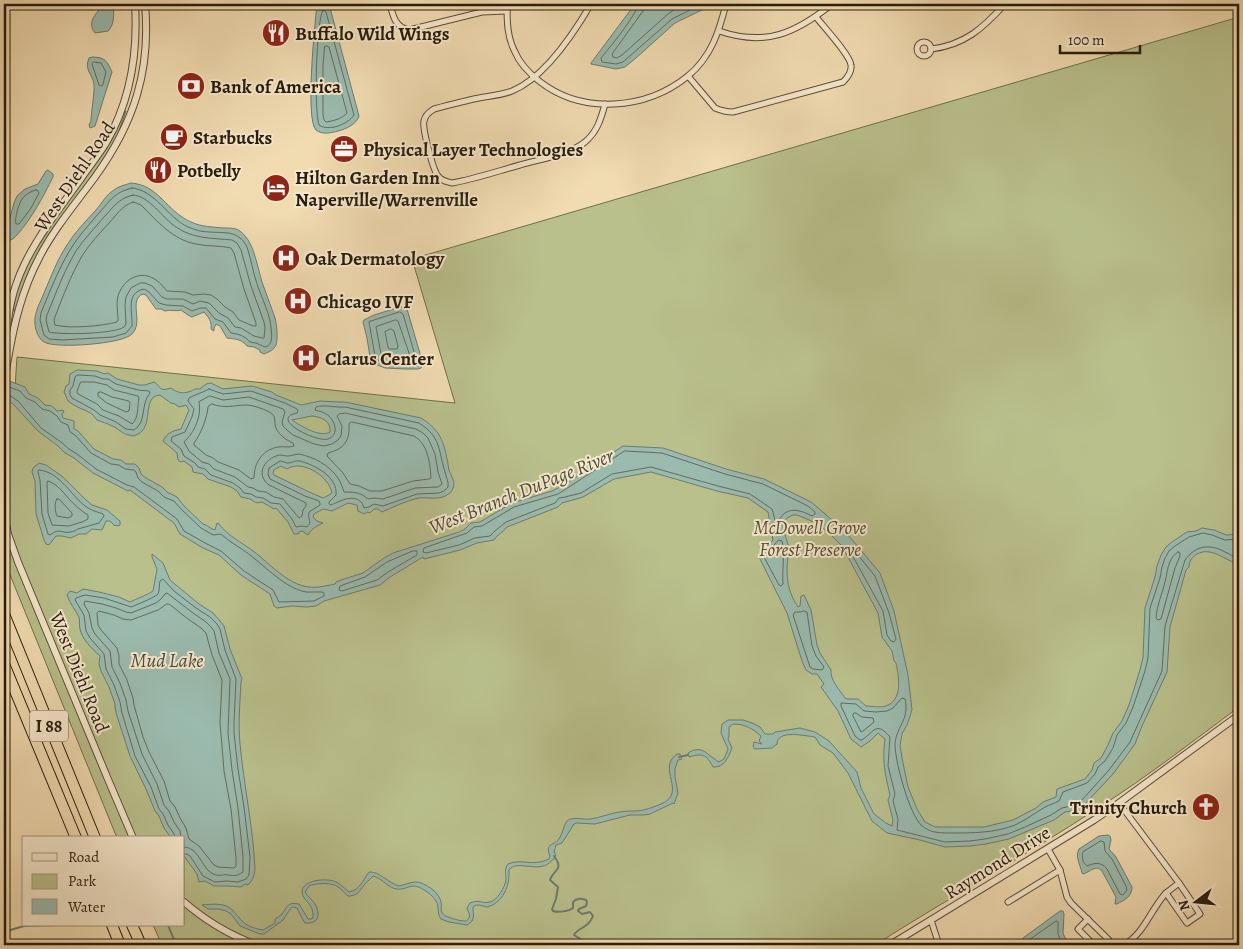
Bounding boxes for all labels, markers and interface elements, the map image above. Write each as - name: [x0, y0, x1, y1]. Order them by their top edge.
- restaurant icon: Buffalo Wild Wings: [261, 18, 291, 48]
- place label: Buffalo Wild Wings: [295, 21, 450, 47]
- scale bar: [1060, 22, 1140, 54]
- text: 100 m: [1068, 30, 1105, 50]
- bank icon: Bank of America: [176, 71, 206, 101]
- place label: Bank of America: [210, 74, 342, 100]
- street label: West Diehl Road: [28, 116, 122, 238]
- cafe icon: Starbucks: [159, 122, 189, 152]
- place label: Starbucks: [193, 125, 272, 151]
- office icon: Physical Layer Technologies: [329, 134, 359, 164]
- place label: Physical Layer Technologies: [363, 137, 583, 163]
- restaurant icon: Potbelly: [143, 155, 173, 185]
- place label: Potbelly: [177, 158, 242, 184]
- place label: Hilton Garden Inn Naperville/Warrenville: [295, 165, 478, 213]
- hotel icon: Hilton Garden Inn Naperville/Warrenville: [261, 173, 291, 203]
- hospital icon: Oak Dermatology: [271, 243, 301, 273]
- place label: Oak Dermatology: [305, 246, 445, 272]
- hospital icon: Chicago IVF: [283, 286, 313, 316]
- place label: Chicago IVF: [317, 289, 414, 315]
- hospital icon: Clarus Center: [291, 343, 321, 373]
- place label: Clarus Center: [325, 346, 434, 372]
- water label: West Branch DuPage River: [425, 442, 619, 541]
- park label: McDowell Grove Forest Preserve: [754, 515, 867, 563]
- street label: West Diehl Road: [43, 607, 115, 737]
- water label: Mud Lake: [131, 647, 203, 674]
- road number: I 88: [30, 710, 68, 741]
- church icon: Trinity Church: [1191, 792, 1221, 822]
- place label: Trinity Church: [1070, 795, 1187, 821]
- street label: Raymond Drive: [940, 820, 1056, 906]
- legend: [22, 836, 185, 926]
- text: Road: [68, 847, 100, 867]
- text: Park: [68, 871, 97, 891]
- north arrow: [1170, 876, 1220, 926]
- text: Water: [67, 897, 105, 917]
- text: N: [1173, 898, 1195, 913]

